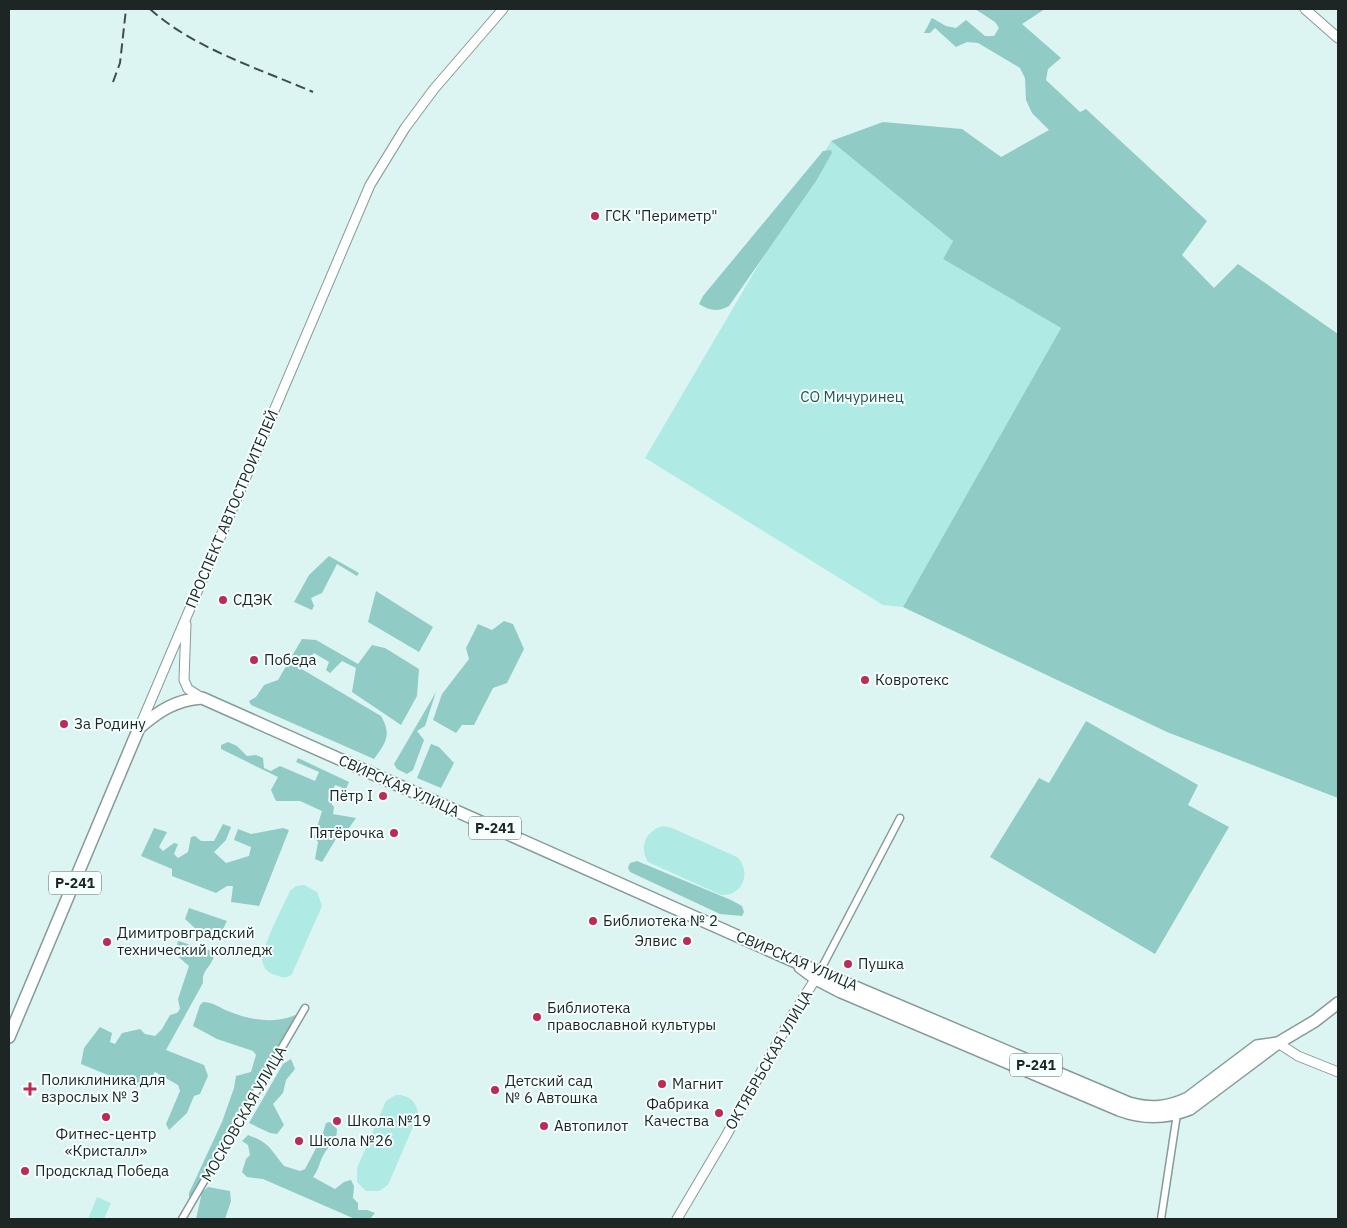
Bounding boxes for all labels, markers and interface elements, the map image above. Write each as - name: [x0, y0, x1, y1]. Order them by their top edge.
- place label: ГСК "Периметр": [605, 206, 717, 225]
- marker: ГСК "Периметр": [589, 210, 601, 222]
- park label: СО Мичуринец: [800, 387, 904, 406]
- street label: ПРОСПЕКТ АВТОСТРОИТЕЛЕЙ: [181, 407, 282, 611]
- place label: СДЭК: [233, 590, 273, 609]
- marker: СДЭК: [217, 594, 229, 606]
- place label: Победа: [264, 650, 317, 669]
- marker: Победа: [248, 654, 260, 666]
- place label: Ковротекс: [875, 670, 949, 689]
- marker: Ковротекс: [859, 674, 871, 686]
- place label: За Родину: [74, 714, 146, 733]
- marker: За Родину: [58, 718, 70, 730]
- street label: СВИРСКАЯ УЛИЦА: [336, 750, 463, 821]
- place label: Пётр I: [329, 786, 373, 805]
- marker: Пётр I: [377, 790, 389, 802]
- road number: Р-241: [469, 816, 521, 840]
- place label: Пятёрочка: [309, 823, 384, 842]
- marker: Пятёрочка: [388, 827, 400, 839]
- road number: Р-241: [49, 871, 101, 894]
- place label: Библиотека № 2: [603, 911, 718, 930]
- marker: Библиотека № 2: [587, 915, 599, 927]
- place label: Димитровградский технический колледж: [117, 923, 273, 959]
- street label: СВИРСКАЯ УЛИЦА: [733, 926, 861, 995]
- place label: Элвис: [634, 931, 677, 950]
- marker: Элвис: [681, 935, 693, 947]
- marker: Димитровградский технический колледж: [101, 936, 113, 948]
- place label: Пушка: [858, 954, 904, 973]
- marker: Пушка: [842, 958, 854, 970]
- street label: ОКТЯБРЬСКАЯ УЛИЦА: [721, 986, 817, 1133]
- place label: Библиотека православной культуры: [547, 998, 716, 1034]
- marker: Библиотека православной культуры: [531, 1011, 543, 1023]
- street label: МОСКОВСКАЯ УЛИЦА: [197, 1042, 290, 1185]
- road number: Р-241: [1010, 1054, 1062, 1076]
- place label: Поликлиника для взрослых № 3: [41, 1070, 165, 1106]
- place label: Детский сад № 6 Автошка: [505, 1071, 598, 1107]
- place label: Магнит: [672, 1074, 723, 1093]
- marker: Магнит: [656, 1078, 668, 1090]
- marker: Поликлиника для взрослых № 3: [23, 1082, 37, 1096]
- marker: Детский сад № 6 Автошка: [489, 1084, 501, 1096]
- place label: Фабрика Качества: [644, 1094, 709, 1130]
- marker: Фабрика Качества: [713, 1107, 725, 1119]
- marker: Фитнес-центр «Кристалл»: [100, 1111, 112, 1123]
- place label: Школа №19: [347, 1111, 431, 1130]
- marker: Школа №19: [331, 1115, 343, 1127]
- place label: Автопилот: [554, 1116, 628, 1135]
- marker: Автопилот: [538, 1120, 550, 1132]
- place label: Фитнес-центр «Кристалл»: [56, 1124, 156, 1160]
- place label: Школа №26: [309, 1131, 393, 1150]
- marker: Школа №26: [293, 1135, 305, 1147]
- place label: Продсклад Победа: [35, 1161, 169, 1180]
- marker: Продсклад Победа: [19, 1165, 31, 1177]

